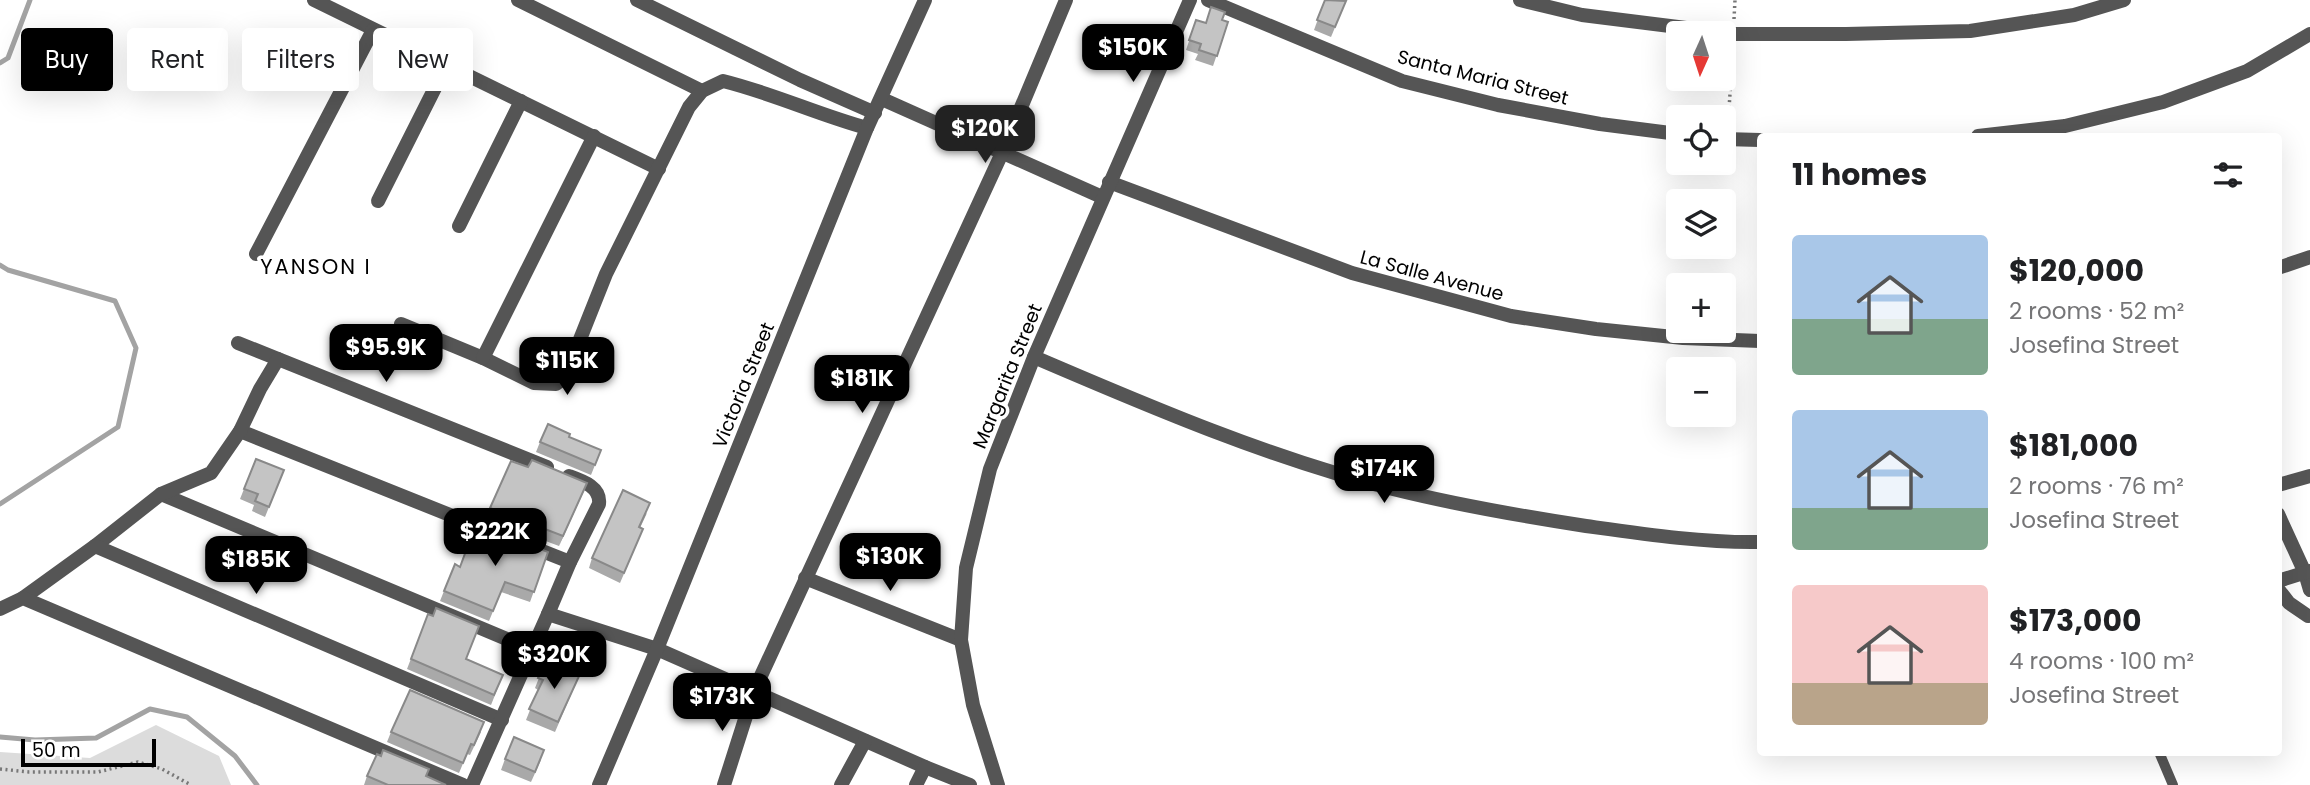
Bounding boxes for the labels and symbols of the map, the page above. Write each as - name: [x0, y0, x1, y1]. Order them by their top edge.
- north arrow: [1666, 21, 1736, 91]
- pin: $150K: [1084, 24, 1182, 84]
- street label: Santa Maria Street: [1394, 43, 1571, 112]
- pin: $120K: [936, 106, 1034, 165]
- street label: La Salle Avenue: [1357, 243, 1507, 308]
- district label: YANSON I: [260, 252, 372, 281]
- street label: Margarita Street: [966, 300, 1049, 453]
- street label: Victoria Street: [706, 318, 781, 452]
- pin: $95.9K: [329, 324, 443, 384]
- pin: $115K: [518, 338, 616, 397]
- pin: $181K: [813, 356, 911, 415]
- pin: $174K: [1335, 446, 1433, 505]
- pin: $222K: [446, 508, 544, 568]
- pin: $130K: [841, 534, 939, 593]
- pin: $185K: [207, 536, 305, 596]
- pin: $320K: [505, 632, 603, 691]
- pin: $173K: [673, 674, 771, 733]
- scale bar: [21, 736, 156, 768]

